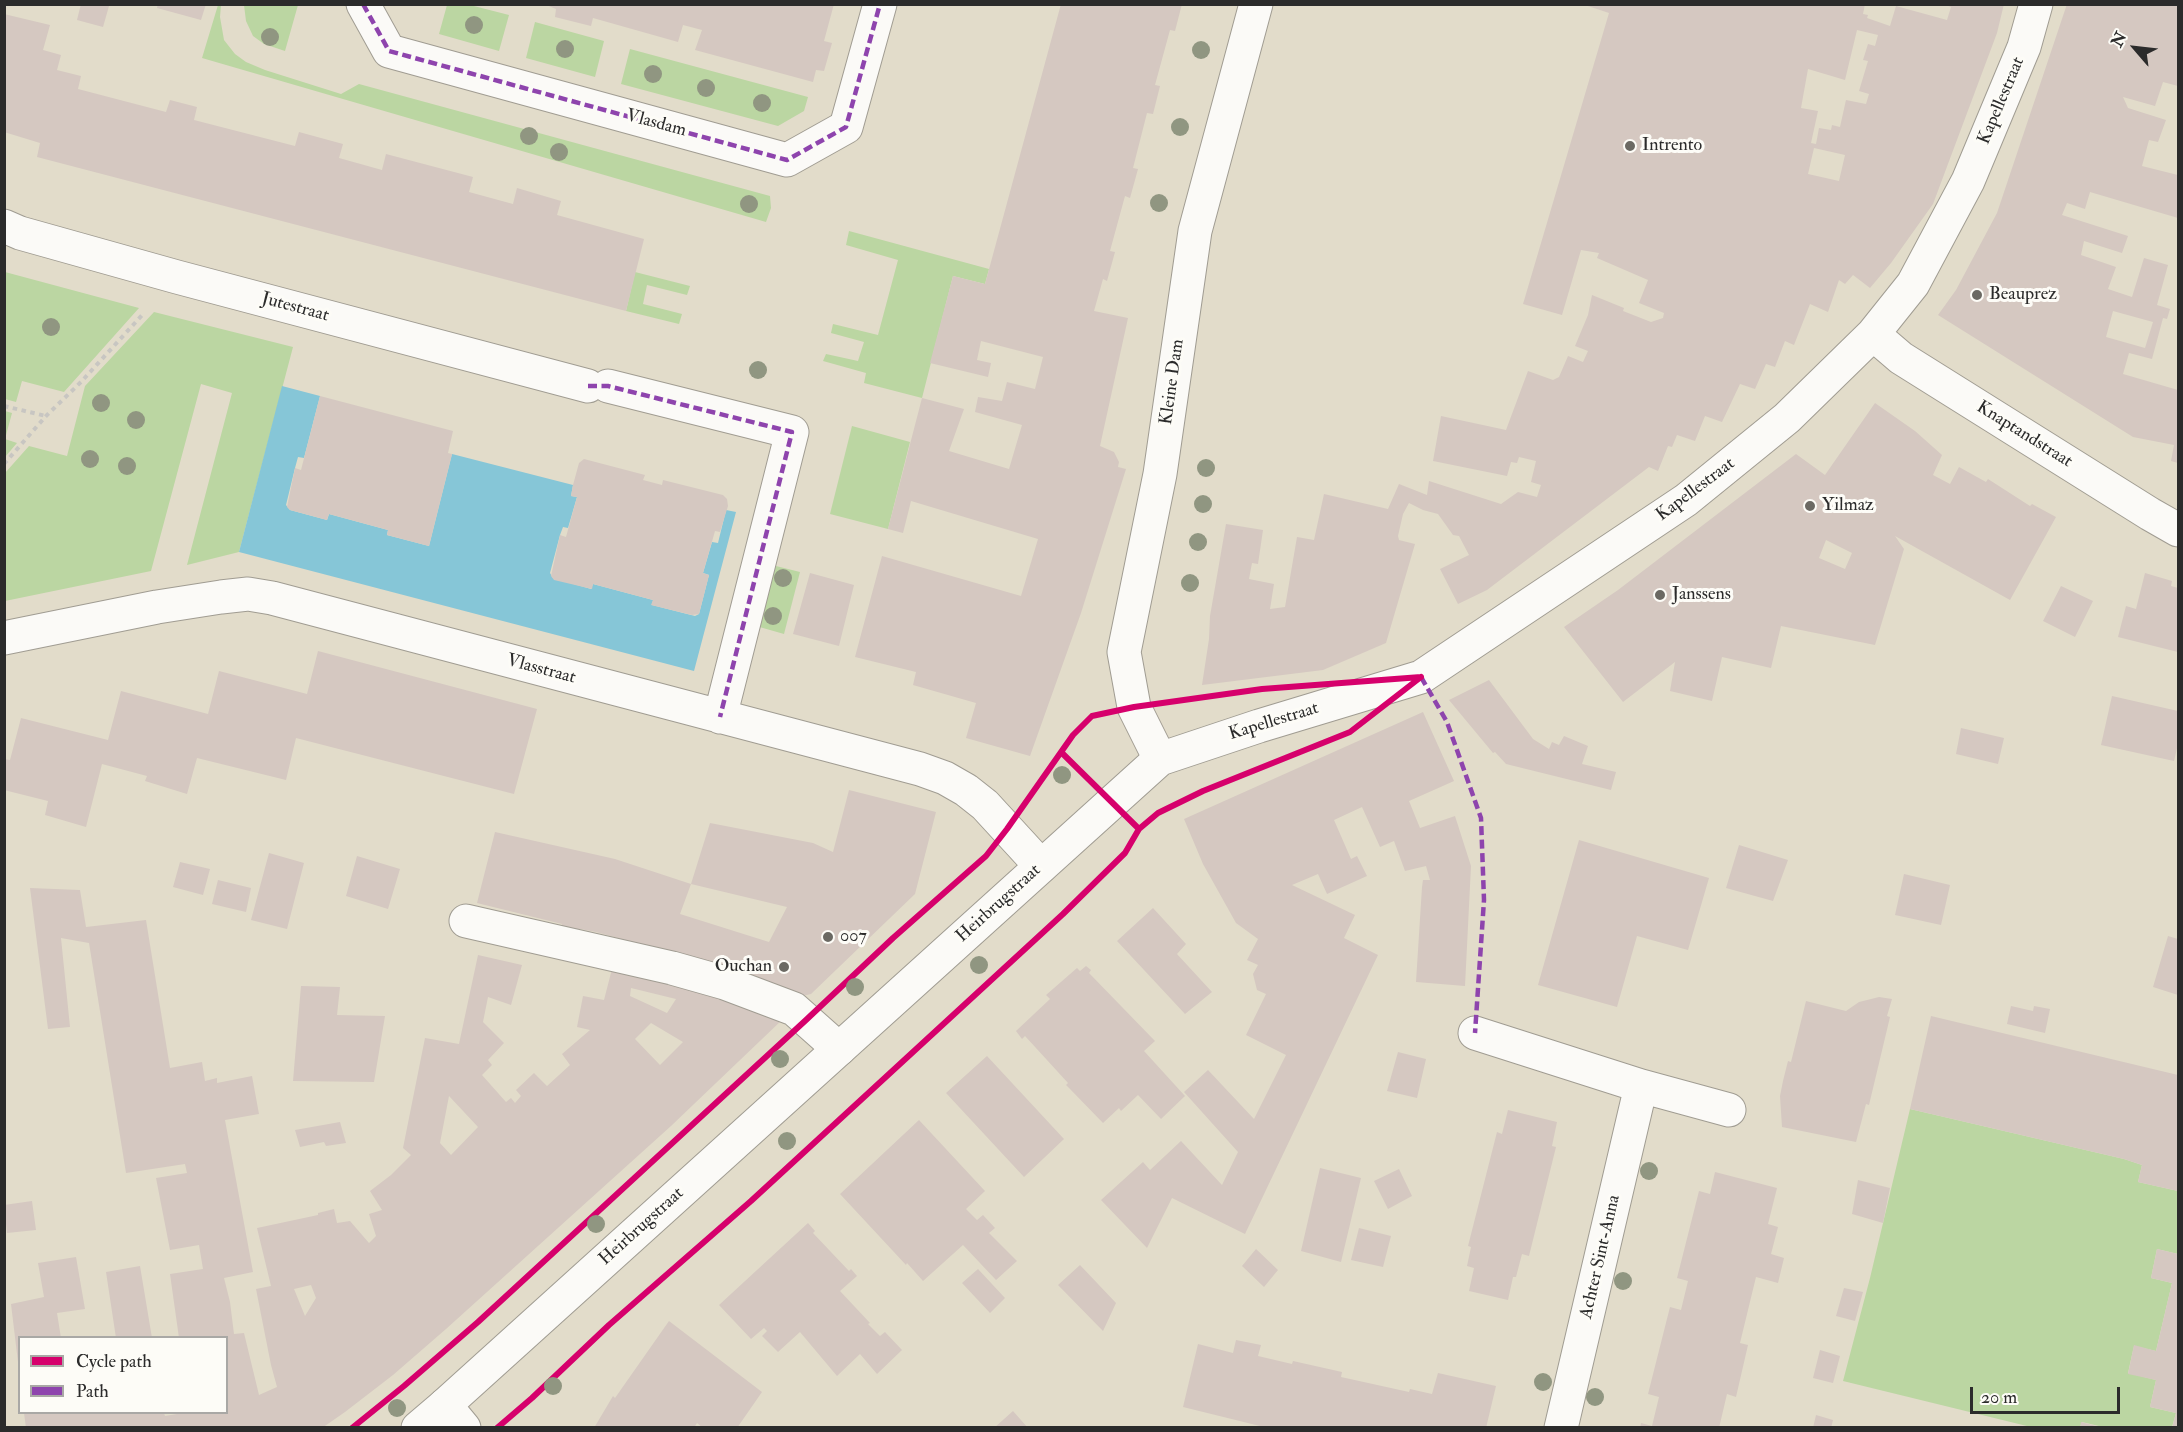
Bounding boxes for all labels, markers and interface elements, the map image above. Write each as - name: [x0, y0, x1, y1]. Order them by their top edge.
- north arrow: [2105, 18, 2165, 78]
- text: N: [2107, 29, 2131, 51]
- street label: Kapellestraat: [1974, 54, 2030, 148]
- street label: Vlasdam: [623, 106, 689, 142]
- place label: Intrento: [1642, 135, 1702, 157]
- marker: Intrento: [1623, 139, 1637, 153]
- place label: Beauprez: [1989, 284, 2057, 306]
- marker: Beauprez: [1970, 288, 1984, 302]
- street label: Jutestraat: [259, 289, 331, 327]
- street label: Kleine Dam: [1156, 338, 1190, 426]
- street label: Knaptandstraat: [1972, 397, 2076, 473]
- street label: Kapellestraat: [1653, 454, 1739, 526]
- place label: Yilmaz: [1822, 495, 1874, 517]
- marker: Yilmaz: [1803, 499, 1817, 513]
- place label: Janssens: [1672, 584, 1731, 606]
- marker: Janssens: [1653, 588, 1667, 602]
- street label: Vlasstraat: [504, 650, 578, 690]
- street label: Kapellestraat: [1227, 698, 1321, 746]
- street label: Heirbrugstraat: [952, 860, 1046, 948]
- place label: 007: [840, 926, 867, 948]
- marker: 007: [821, 930, 835, 944]
- place label: Ouchan: [715, 956, 772, 978]
- marker: Ouchan: [777, 960, 791, 974]
- street label: Heirbrugstraat: [595, 1183, 689, 1271]
- street label: Achter Sint-Anna: [1576, 1193, 1626, 1321]
- legend: [18, 1336, 228, 1414]
- text: Cycle path: [76, 1350, 152, 1373]
- scale bar: [1973, 1375, 2123, 1413]
- text: Path: [76, 1380, 109, 1403]
- text: 20 m: [1981, 1386, 2017, 1409]

